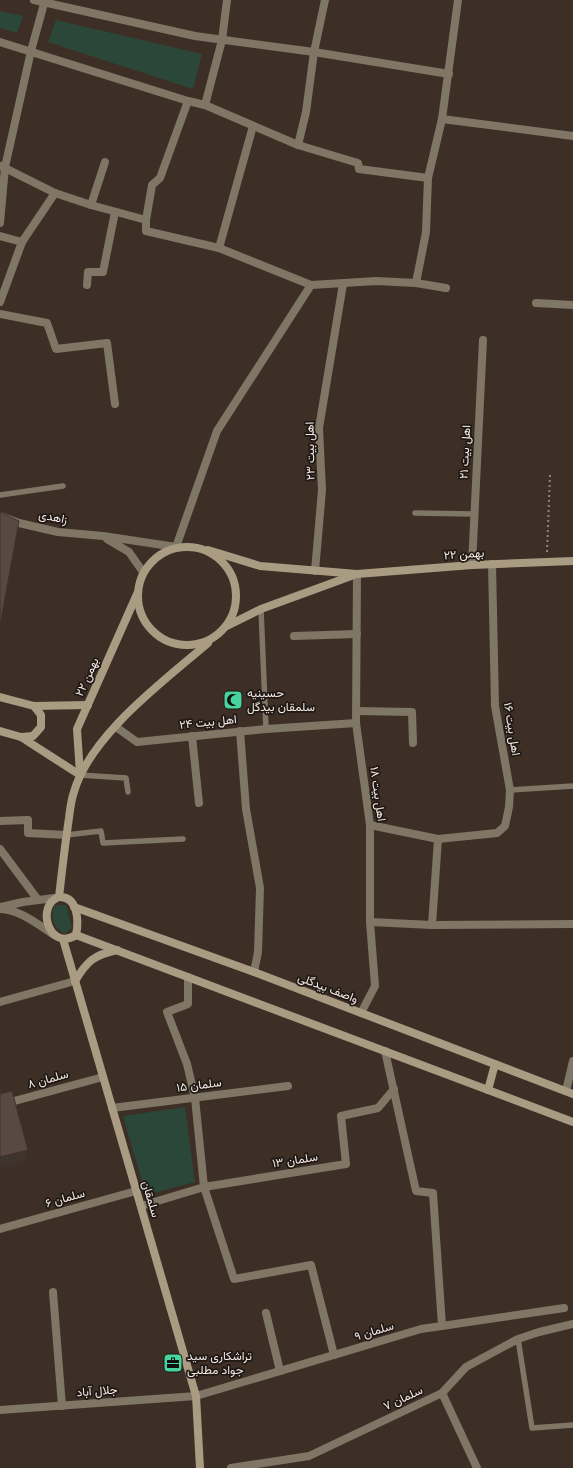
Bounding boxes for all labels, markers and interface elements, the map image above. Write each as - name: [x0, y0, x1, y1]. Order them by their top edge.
- street label: اهل بیت ۲۳: [301, 422, 319, 480]
- street label: اهل بیت ۲۱: [456, 424, 474, 480]
- street label: زاهدی: [37, 506, 69, 528]
- street label: ۲۲ بهمن: [443, 545, 485, 563]
- street label: ۲۲ بهمن: [71, 655, 103, 699]
- place label: حسینیه سلمقان بیدگل: [247, 685, 315, 715]
- mosque icon: حسینیه سلمقان بیدگل: [222, 689, 244, 711]
- street label: اهل بیت ۱۶: [500, 701, 524, 757]
- street label: اهل بیت ۲۴: [179, 711, 237, 733]
- street label: اهل بیت ۱۸: [366, 766, 390, 822]
- street label: واصف بیدگلی: [295, 969, 361, 1007]
- street label: سلمان ۸: [26, 1066, 70, 1091]
- street label: سلمان ۱۵: [176, 1074, 222, 1095]
- street label: سلمان ۱۳: [271, 1149, 319, 1171]
- street label: سلمقان: [139, 1179, 164, 1219]
- street label: سلمان ۶: [43, 1185, 86, 1210]
- street label: سلمان ۹: [352, 1317, 395, 1344]
- place label: تراشکاری سید جواد مطلبی: [187, 1348, 252, 1378]
- office icon: تراشکاری سید جواد مطلبی: [162, 1352, 184, 1374]
- street label: جلال آباد: [76, 1382, 118, 1400]
- street label: سلمان ۷: [381, 1382, 425, 1413]

